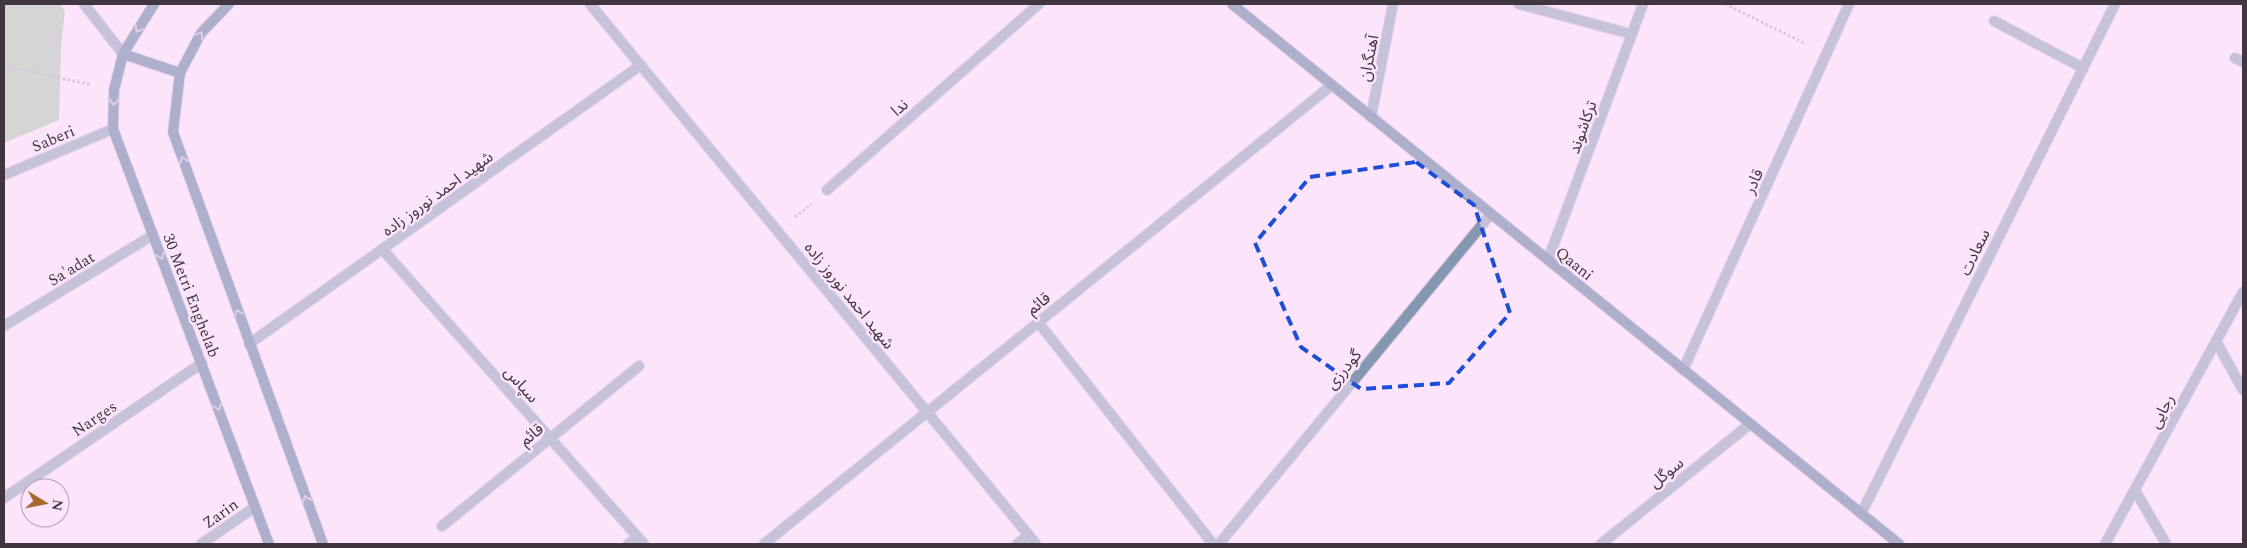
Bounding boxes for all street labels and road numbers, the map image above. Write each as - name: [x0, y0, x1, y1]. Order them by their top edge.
- street label: آهنگران: [1353, 31, 1386, 84]
- street label: ندا: [886, 93, 914, 122]
- street label: ترکاشوند: [1562, 97, 1604, 157]
- street label: Saberi: [28, 119, 79, 159]
- street label: شهید احمد نوروز زاده: [377, 145, 498, 242]
- street label: قادر: [1737, 165, 1770, 199]
- street label: سعادت: [1953, 225, 1996, 280]
- street label: 30 Metri Enghelab: [156, 230, 226, 361]
- street label: شهید احمد نوروز زاده: [798, 237, 900, 355]
- street label: Qaani: [1550, 241, 1599, 287]
- street label: Sa'adat: [44, 245, 100, 292]
- street label: قائم: [1021, 287, 1056, 321]
- street label: گودرزی: [1320, 344, 1368, 395]
- street label: سپاس: [498, 361, 544, 408]
- street label: رجایی: [2143, 390, 2181, 433]
- street label: Narges: [67, 395, 122, 443]
- street label: قائم: [514, 418, 549, 452]
- street label: سوگل: [1644, 451, 1689, 494]
- street label: Zarin: [198, 493, 243, 535]

